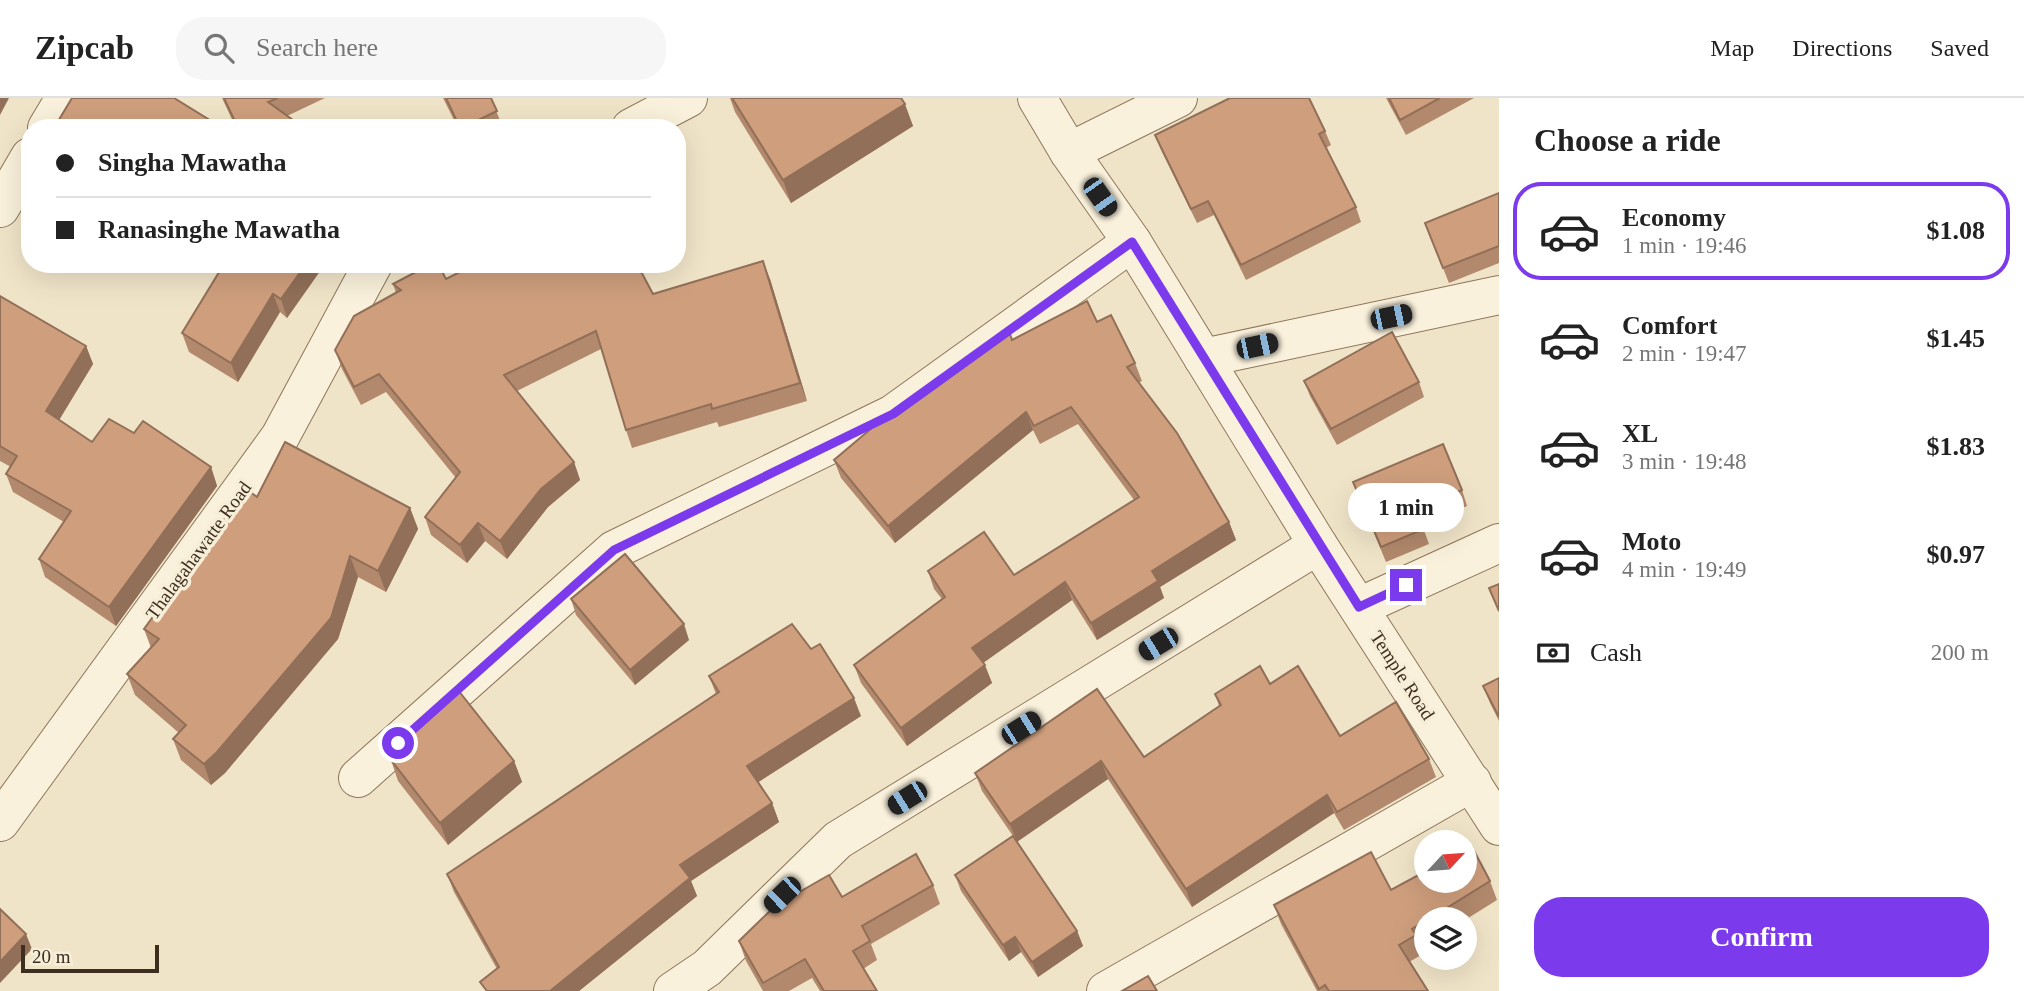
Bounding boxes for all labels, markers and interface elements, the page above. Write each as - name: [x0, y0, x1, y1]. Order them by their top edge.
- search box: [176, 17, 666, 80]
- icon: search: [200, 29, 238, 67]
- text: Zipcab: [35, 30, 134, 66]
- text: Search here: [256, 33, 378, 62]
- text: Map: [1710, 35, 1754, 61]
- text: Directions: [1792, 35, 1892, 61]
- text: Saved: [1930, 35, 1989, 61]
- text: Choose a ride: [1534, 122, 1721, 158]
- text: Singha Mawatha: [98, 148, 287, 177]
- car: [1080, 174, 1121, 220]
- icon: car: [1538, 200, 1601, 263]
- text: Economy: [1622, 203, 1726, 232]
- text: Ranasinghe Mawatha: [98, 215, 340, 244]
- text: $1.08: [1927, 216, 1985, 245]
- text: 1 min · 19:46: [1622, 233, 1747, 258]
- car: [1369, 302, 1414, 332]
- icon: car: [1538, 308, 1601, 371]
- text: Comfort: [1622, 311, 1717, 340]
- text: $1.45: [1927, 324, 1985, 353]
- car: [1235, 331, 1280, 361]
- text: 2 min · 19:47: [1622, 341, 1747, 366]
- icon: car: [1538, 416, 1601, 479]
- text: XL: [1622, 419, 1658, 448]
- text: $1.83: [1927, 432, 1985, 461]
- text: 3 min · 19:48: [1622, 449, 1747, 474]
- street label: Thalagahawatte Road: [141, 477, 256, 623]
- callout: 1 min: [1348, 484, 1464, 532]
- text: 1 min: [1378, 495, 1434, 520]
- icon: car: [1538, 524, 1601, 587]
- text: Moto: [1622, 527, 1681, 556]
- text: $0.97: [1927, 540, 1985, 569]
- text: 4 min · 19:49: [1622, 557, 1747, 582]
- route end: [1390, 569, 1422, 601]
- car: [1135, 624, 1182, 664]
- street label: Temple Road: [1366, 627, 1439, 724]
- icon: cash: [1534, 634, 1572, 672]
- text: Cash: [1590, 638, 1642, 667]
- text: 200 m: [1931, 640, 1989, 665]
- car: [998, 708, 1045, 748]
- route start: [382, 727, 414, 759]
- car: [884, 778, 931, 818]
- north arrow: [1414, 830, 1477, 892]
- map controls: [1414, 830, 1477, 970]
- car: [760, 873, 805, 917]
- button: Confirm: [1534, 897, 1989, 977]
- button: layers: [1414, 907, 1477, 970]
- scale bar: [21, 942, 159, 974]
- text: 20 m: [32, 946, 71, 967]

